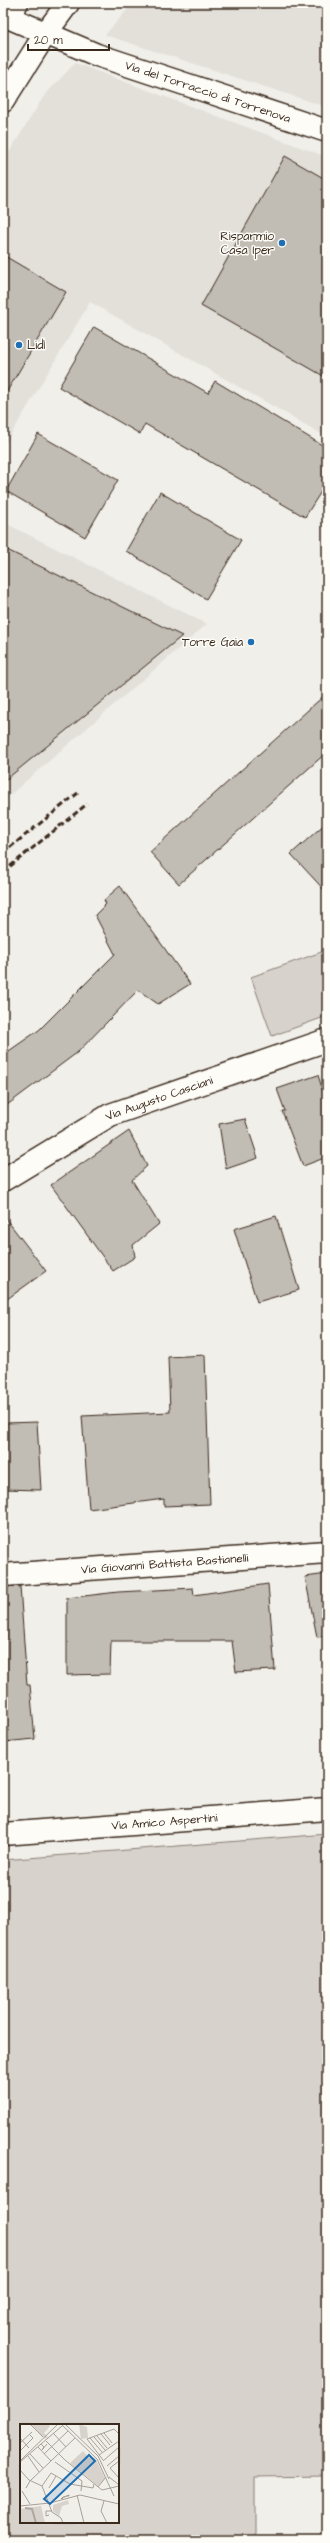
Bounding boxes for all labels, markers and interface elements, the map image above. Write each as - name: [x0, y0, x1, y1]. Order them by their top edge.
- scale bar: [28, 26, 109, 52]
- text: 20 m: [34, 32, 63, 49]
- street label: Via del Torraccio di Torrenova: [123, 56, 293, 127]
- place label: Risparmio Casa Iper: [220, 228, 274, 259]
- marker: Risparmio Casa Iper: [277, 238, 287, 248]
- place label: Lidl: [27, 337, 45, 354]
- marker: Lidl: [14, 340, 24, 350]
- place label: Torre Gaia: [182, 634, 243, 651]
- marker: Torre Gaia: [246, 637, 256, 647]
- street label: Via Augusto Casciani: [102, 1072, 215, 1125]
- street label: Via Giovanni Battista Bastianelli: [80, 1549, 249, 1578]
- street label: Via Amico Aspertini: [111, 1809, 218, 1834]
- inset map: [20, 2424, 119, 2523]

